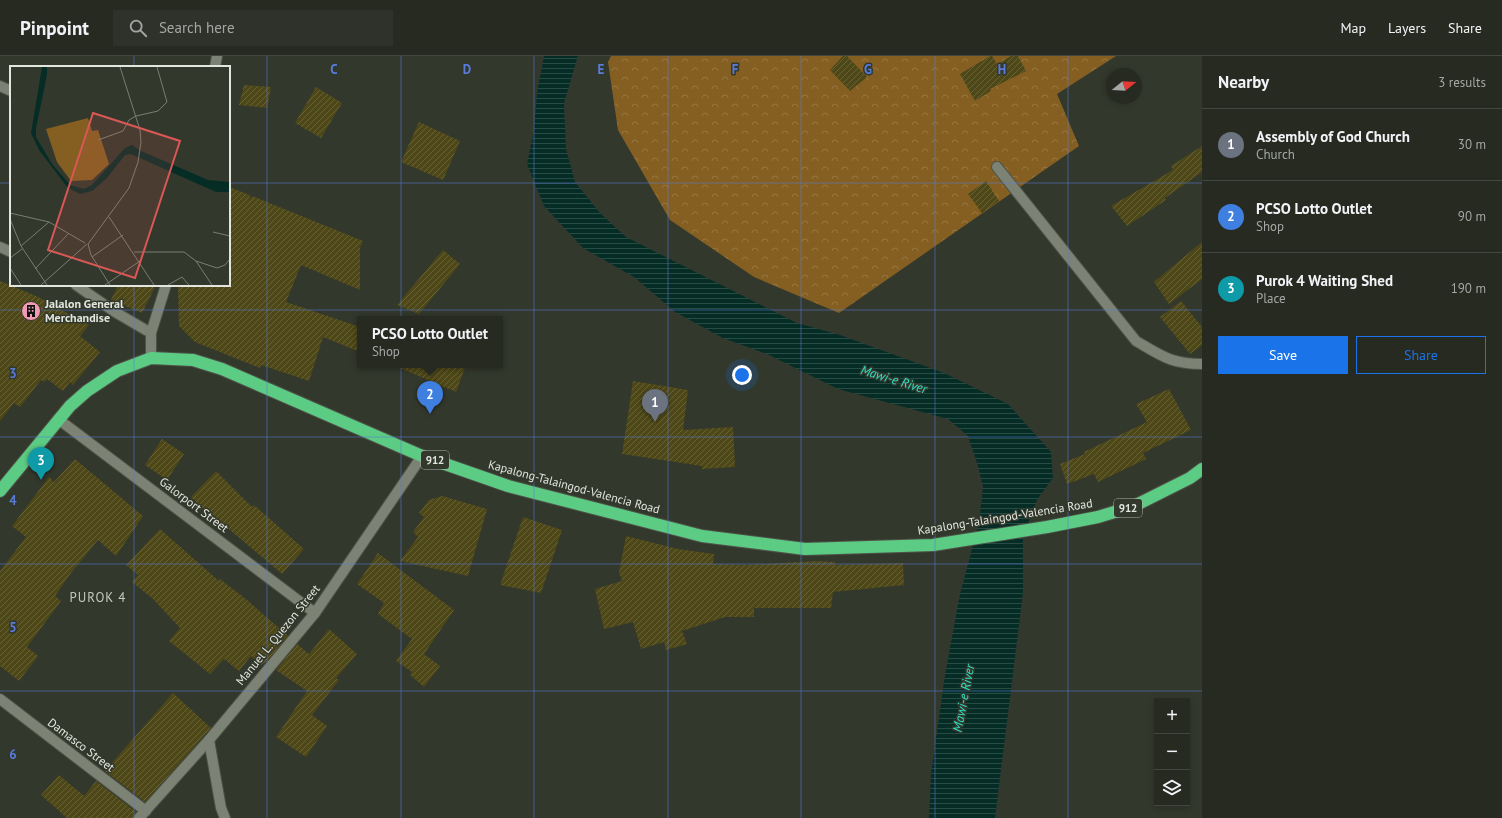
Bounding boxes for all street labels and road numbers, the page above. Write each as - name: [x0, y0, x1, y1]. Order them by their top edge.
- road number: 912: [421, 451, 449, 469]
- street label: Kapalong-Talaingod-Valencia Road: [487, 456, 662, 517]
- street label: Galorport Street: [157, 474, 232, 535]
- street label: Kapalong-Talaingod-Valencia Road: [916, 495, 1094, 538]
- road number: 912: [1114, 499, 1142, 517]
- street label: Manuel L. Quezon Street: [232, 581, 323, 688]
- street label: Damasco Street: [45, 715, 118, 775]

